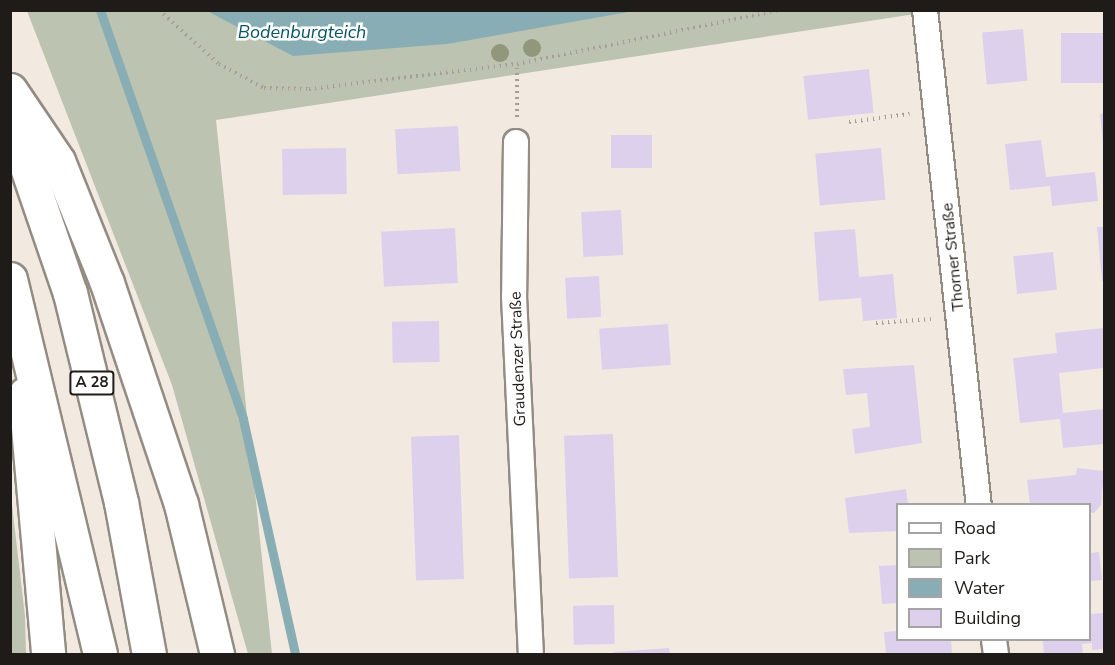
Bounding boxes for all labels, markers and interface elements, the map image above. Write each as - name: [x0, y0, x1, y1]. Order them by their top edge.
- water label: Bodenburgteich: [238, 21, 366, 43]
- street label: Thorner Straße: [938, 202, 968, 312]
- street label: Graudenzer Straße: [506, 291, 530, 427]
- road number: A 28: [68, 371, 116, 395]
- legend: [896, 503, 1091, 641]
- text: Road: [954, 516, 996, 540]
- text: Park: [954, 546, 990, 570]
- text: Water: [954, 576, 1005, 600]
- text: Building: [954, 606, 1021, 630]

